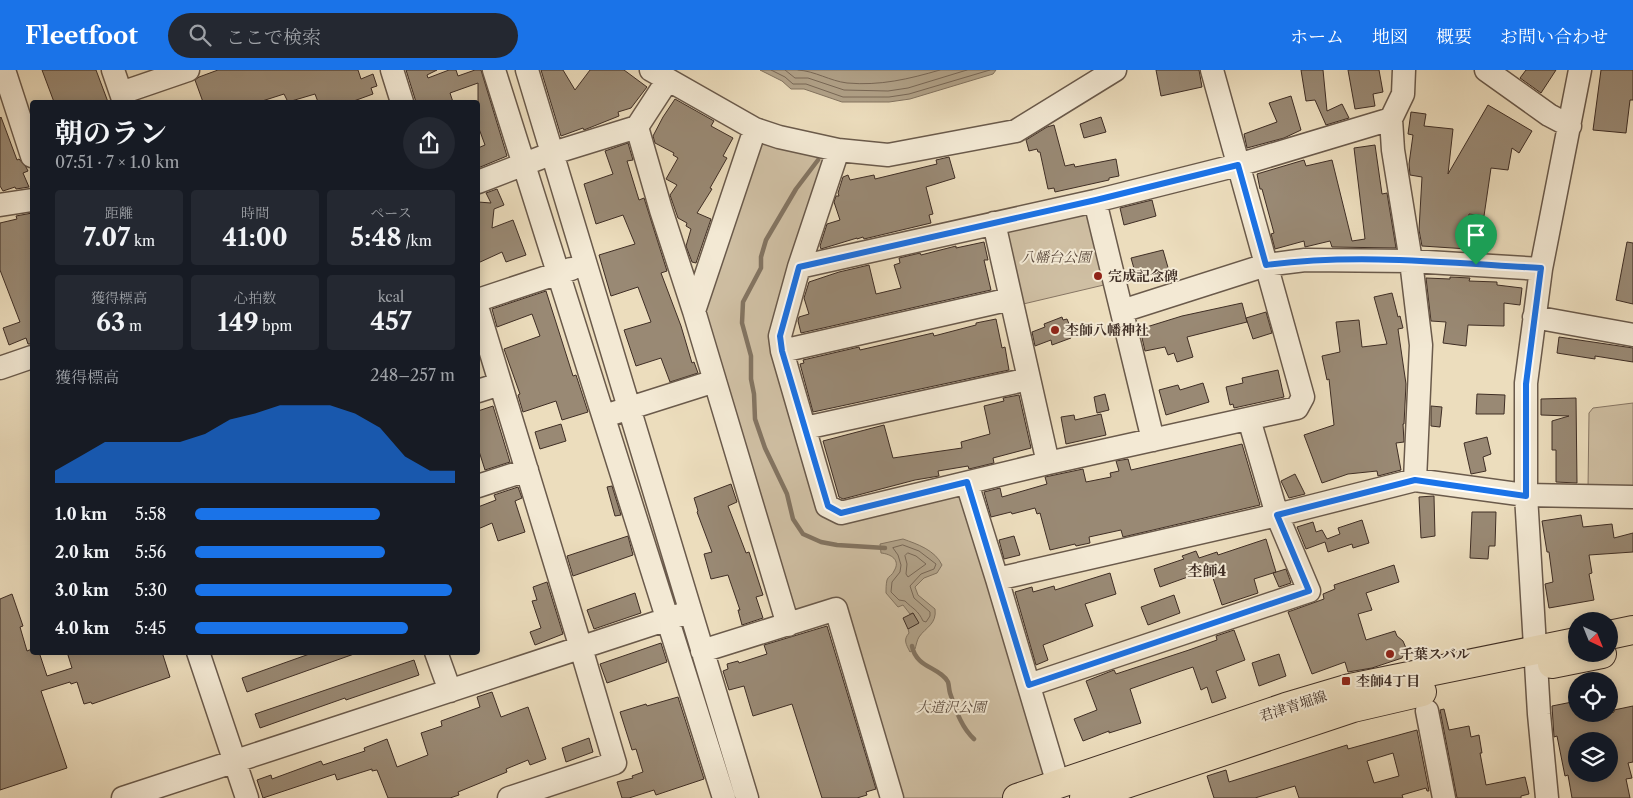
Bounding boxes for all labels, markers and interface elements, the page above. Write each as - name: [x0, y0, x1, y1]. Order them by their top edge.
- search box: [168, 13, 518, 58]
- text: Fleetfoot: [25, 21, 138, 50]
- icon: search: [186, 21, 214, 49]
- text: ここで検索: [226, 26, 321, 49]
- text: ホーム: [1290, 26, 1344, 48]
- text: 地図: [1372, 26, 1408, 48]
- text: 概要: [1436, 26, 1472, 48]
- text: お問い合わせ: [1500, 26, 1608, 48]
- text: 朝のラン: [55, 116, 167, 150]
- button: share: [403, 117, 455, 169]
- text: 07:51 · 7 × 1.0 km: [55, 152, 179, 172]
- text: 距離: [105, 204, 133, 222]
- text: 時間: [241, 204, 269, 222]
- text: ペース: [370, 204, 412, 222]
- pin: [1455, 214, 1497, 265]
- icon: arrive: [1462, 221, 1490, 249]
- text: 7.07: [83, 222, 130, 253]
- text: 41:00: [222, 222, 288, 253]
- text: 5:48: [350, 222, 402, 253]
- text: km: [130, 232, 155, 250]
- text: /km: [402, 232, 432, 250]
- park label: 八幡台公園: [1021, 248, 1093, 266]
- place label: 完成記念碑: [1108, 267, 1178, 285]
- marker: 完成記念碑: [1092, 270, 1104, 282]
- text: kcal: [378, 288, 404, 306]
- text: 獲得標高: [91, 289, 147, 307]
- text: 心拍数: [234, 289, 276, 307]
- text: 457: [370, 306, 412, 337]
- text: 63: [96, 307, 125, 338]
- text: 149: [218, 307, 259, 338]
- text: m: [125, 317, 142, 335]
- text: bpm: [259, 317, 292, 335]
- place label: 杢師八幡神社: [1065, 321, 1149, 339]
- marker: 杢師八幡神社: [1049, 324, 1061, 336]
- text: 248–257 m: [370, 365, 455, 385]
- text: 獲得標高: [55, 367, 119, 387]
- text: 1.0 km: [55, 504, 107, 524]
- text: 5:58: [135, 504, 166, 524]
- text: 2.0 km: [55, 542, 109, 562]
- text: 5:56: [135, 542, 166, 562]
- district label: 杢師4: [1188, 561, 1227, 580]
- text: 3.0 km: [55, 580, 109, 600]
- text: 5:30: [135, 580, 167, 600]
- north arrow: [1568, 612, 1618, 662]
- map controls: [1568, 612, 1618, 782]
- text: 4.0 km: [55, 618, 109, 638]
- text: 5:45: [135, 618, 166, 638]
- place label: 千葉スバル: [1400, 645, 1470, 663]
- marker: 千葉スバル: [1384, 648, 1396, 660]
- place label: 杢師4丁目: [1356, 672, 1420, 690]
- button: locate: [1568, 672, 1618, 722]
- marker: 杢師4丁目: [1340, 675, 1352, 687]
- street label: 君津青堀線: [1257, 687, 1329, 725]
- park label: 大道沢公園: [916, 698, 988, 716]
- button: layers: [1568, 732, 1618, 782]

